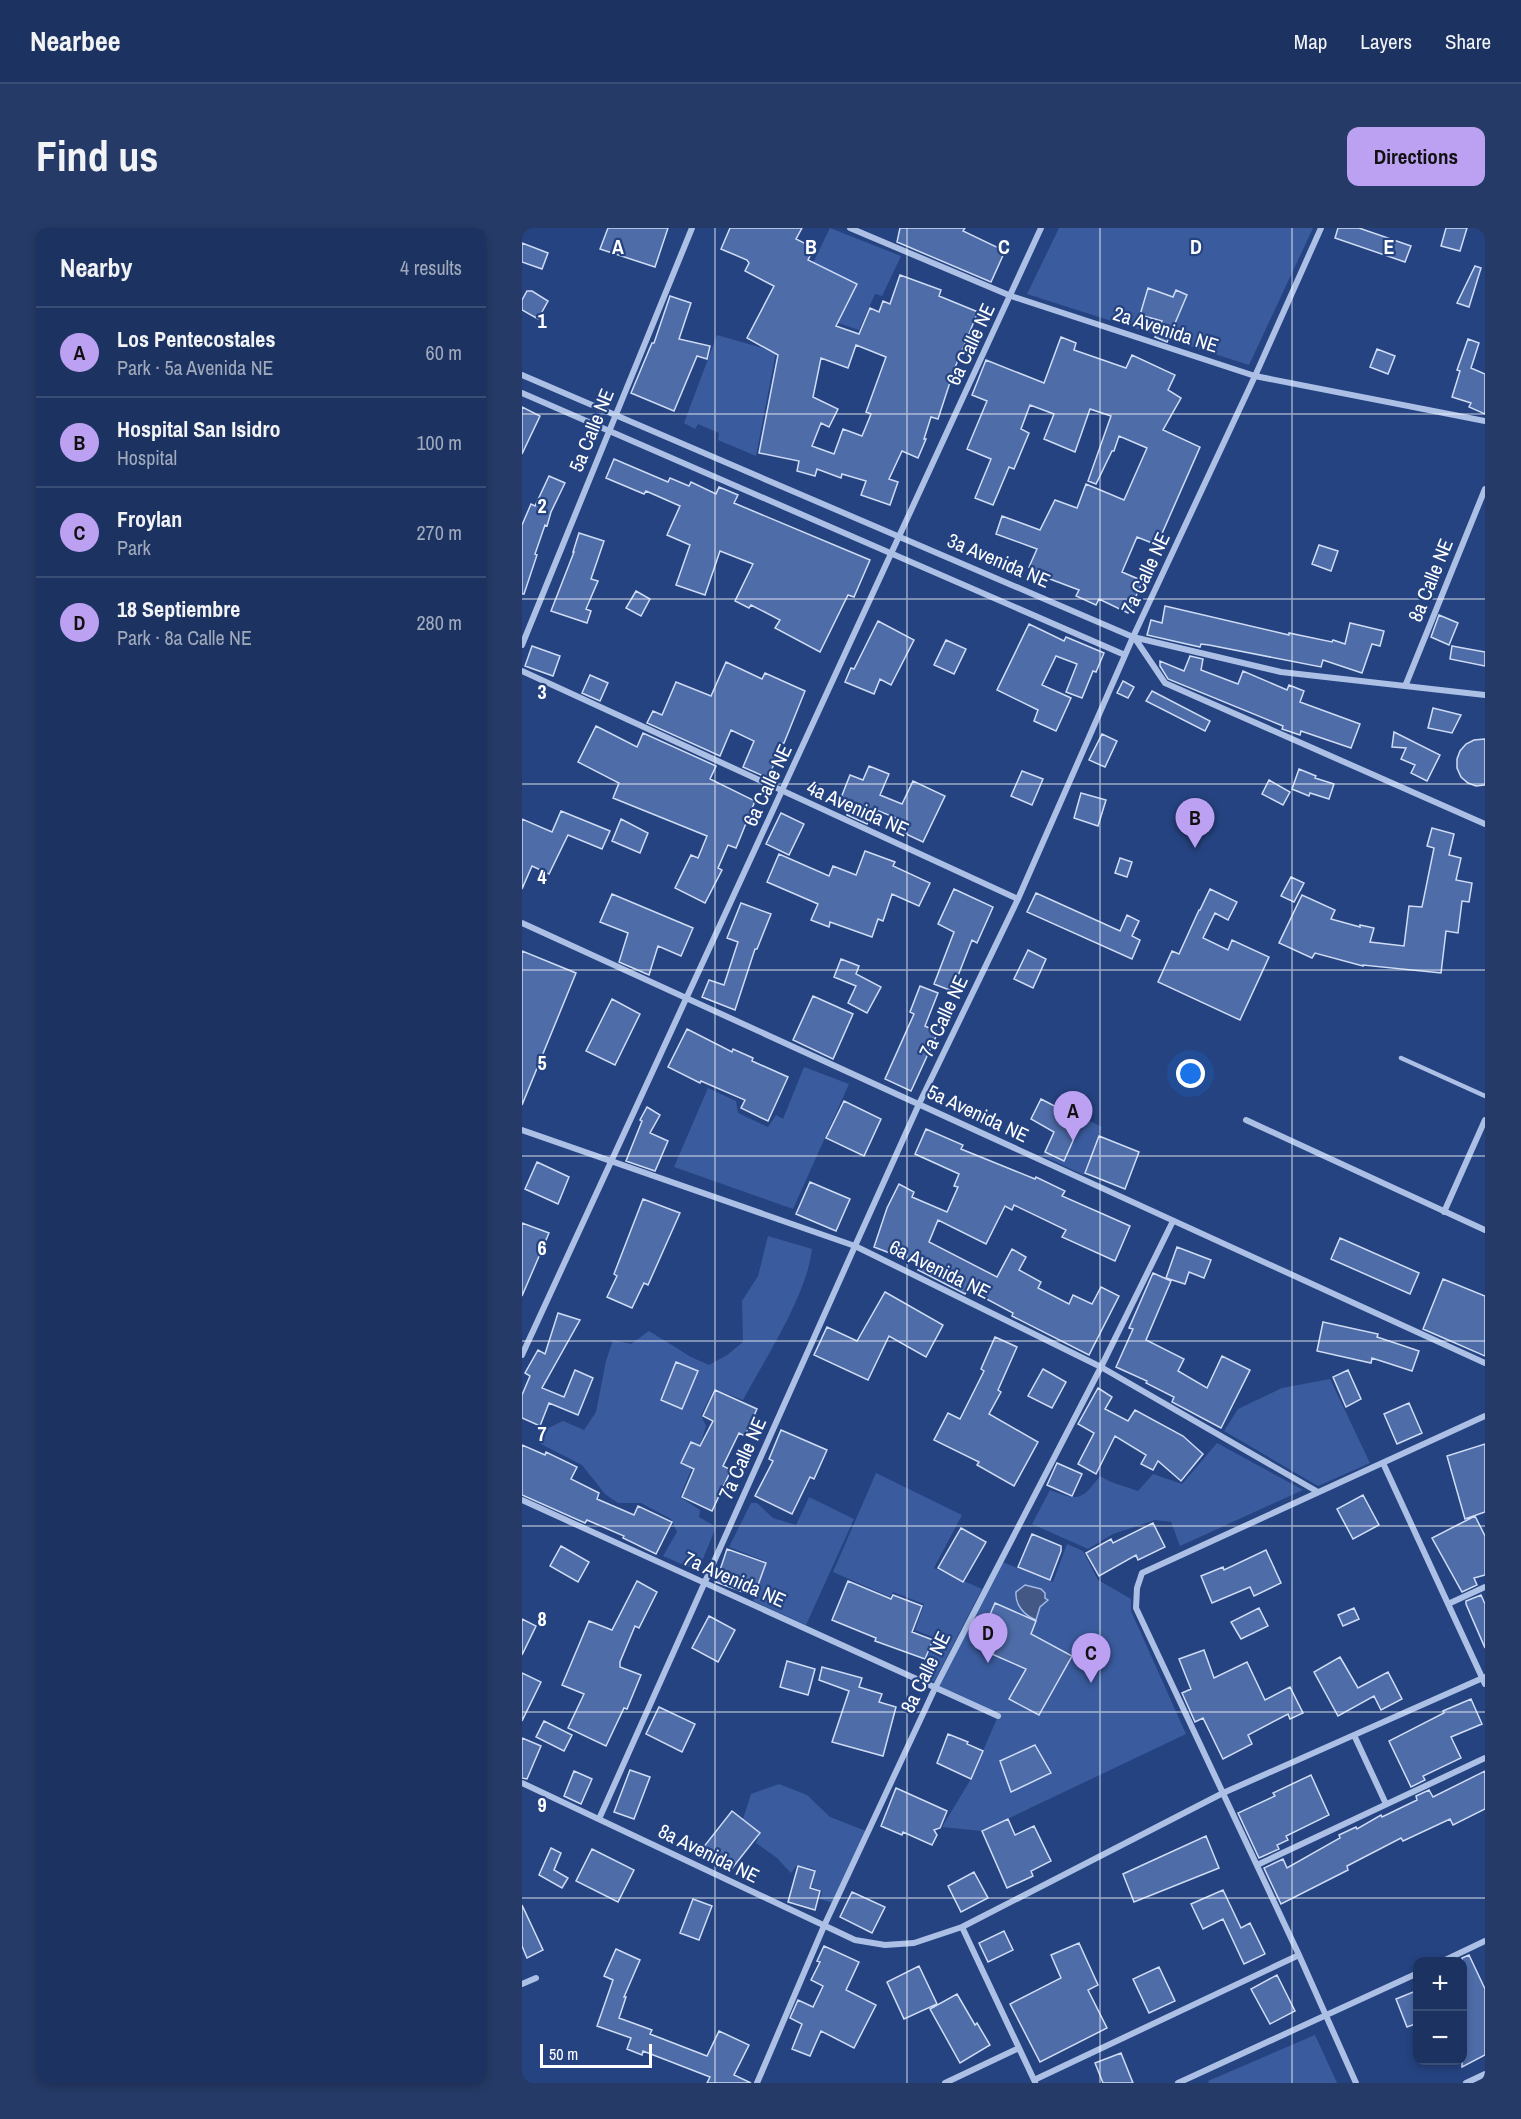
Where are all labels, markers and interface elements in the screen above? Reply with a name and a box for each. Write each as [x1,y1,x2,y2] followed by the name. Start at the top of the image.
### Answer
[30,22,121,60] text: Nearbee
[1294,27,1327,56] text: Map
[1360,27,1412,56] text: Layers
[1445,27,1491,56] text: Share
[1347,127,1485,186] button: Directions
[36,128,158,184] text: Find us
[612,233,624,260] text: A
[805,233,817,260] text: B
[998,233,1010,260] text: C
[1190,233,1202,260] text: D
[1384,233,1395,260] text: E
[60,250,132,285] text: Nearby
[400,254,462,281] text: 4 results
[939,299,1001,389] street label: 6a Calle NE
[1110,299,1222,359] street label: 2a Avenida NE
[537,307,547,334] text: 1
[117,324,275,354] text: Los Pentecostales
[74,339,85,366] text: A
[426,339,462,366] text: 60 m
[117,354,274,381] text: Park · 5a Avenida NE
[562,384,620,476] street label: 5a Calle NE
[117,414,280,444] text: Hospital San Isidro
[74,429,85,456] text: B
[416,429,462,456] text: 100 m
[117,444,177,471] text: Hospital
[537,492,547,519] text: 2
[117,504,182,534] text: Froylan
[74,519,85,546] text: C
[416,519,462,546] text: 270 m
[943,526,1055,594] street label: 3a Avenida NE
[1114,528,1176,618] street label: 7a Calle NE
[117,534,151,561] text: Park
[1401,534,1459,626] street label: 8a Calle NE
[117,594,240,624] text: 18 Septiembre
[74,609,85,636] text: D
[416,609,462,636] text: 280 m
[117,624,252,651] text: Park · 8a Calle NE
[537,678,547,705] text: 3
[736,740,798,830] street label: 6a Calle NE
[803,773,913,843] street label: 4a Avenida NE
[1176,798,1214,848] pin: B
[537,863,547,890] text: 4
[912,971,974,1061] street label: 7a Calle NE
[537,1049,547,1076] text: 5
[1176,1059,1205,1088] your location
[923,1078,1033,1148] street label: 5a Avenida NE
[1054,1092,1092,1141] pin: A
[885,1233,995,1305] street label: 6a Avenida NE
[537,1234,547,1261] text: 6
[712,1413,772,1503] street label: 7a Calle NE
[537,1420,547,1447] text: 7
[680,1544,790,1614] street label: 7a Avenida NE
[537,1605,547,1632] text: 8
[968,1614,1008,1663] pin: D
[894,1627,956,1717] street label: 8a Calle NE
[1072,1634,1110,1683] pin: C
[537,1791,547,1818] text: 9
[654,1817,764,1889] street label: 8a Avenida NE
[1413,1957,1467,2065] map controls
[1413,1957,1467,2011] button: +
[1413,2011,1467,2065] button: −
[540,2041,652,2068] scale bar
[549,2043,578,2065] text: 50 m

